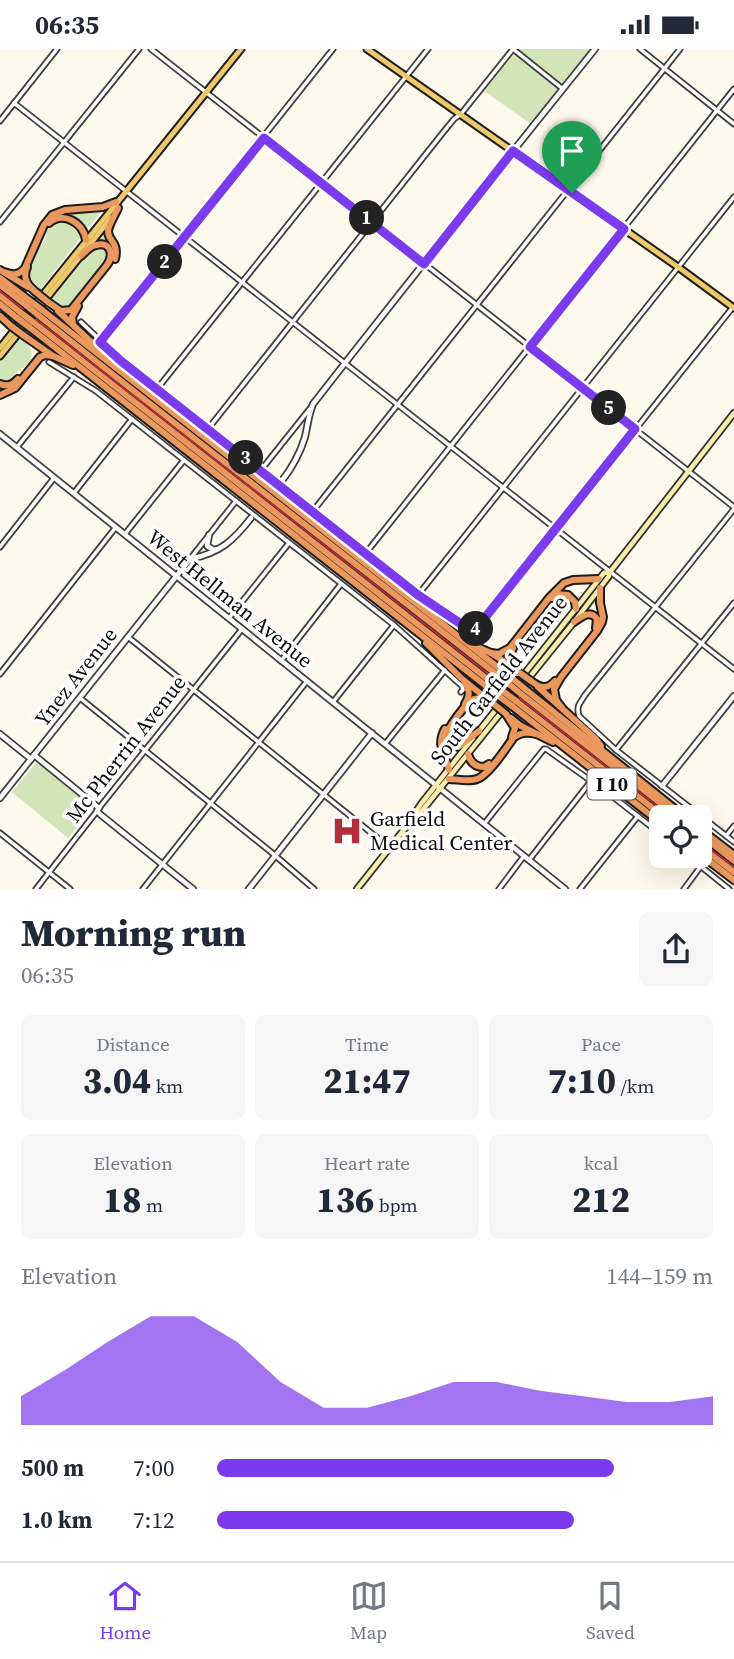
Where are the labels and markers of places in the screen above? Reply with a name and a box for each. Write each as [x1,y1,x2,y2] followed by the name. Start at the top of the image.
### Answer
[542,121,602,193] pin
[350,201,384,235] pin: 1
[148,245,182,279] pin: 2
[592,391,626,425] pin: 5
[229,441,264,475] pin: 3
[458,611,494,647] pin: 4
[370,804,513,857] place label: Garfield Medical Center
[330,814,364,848] hospital icon: Garfield Medical Center

